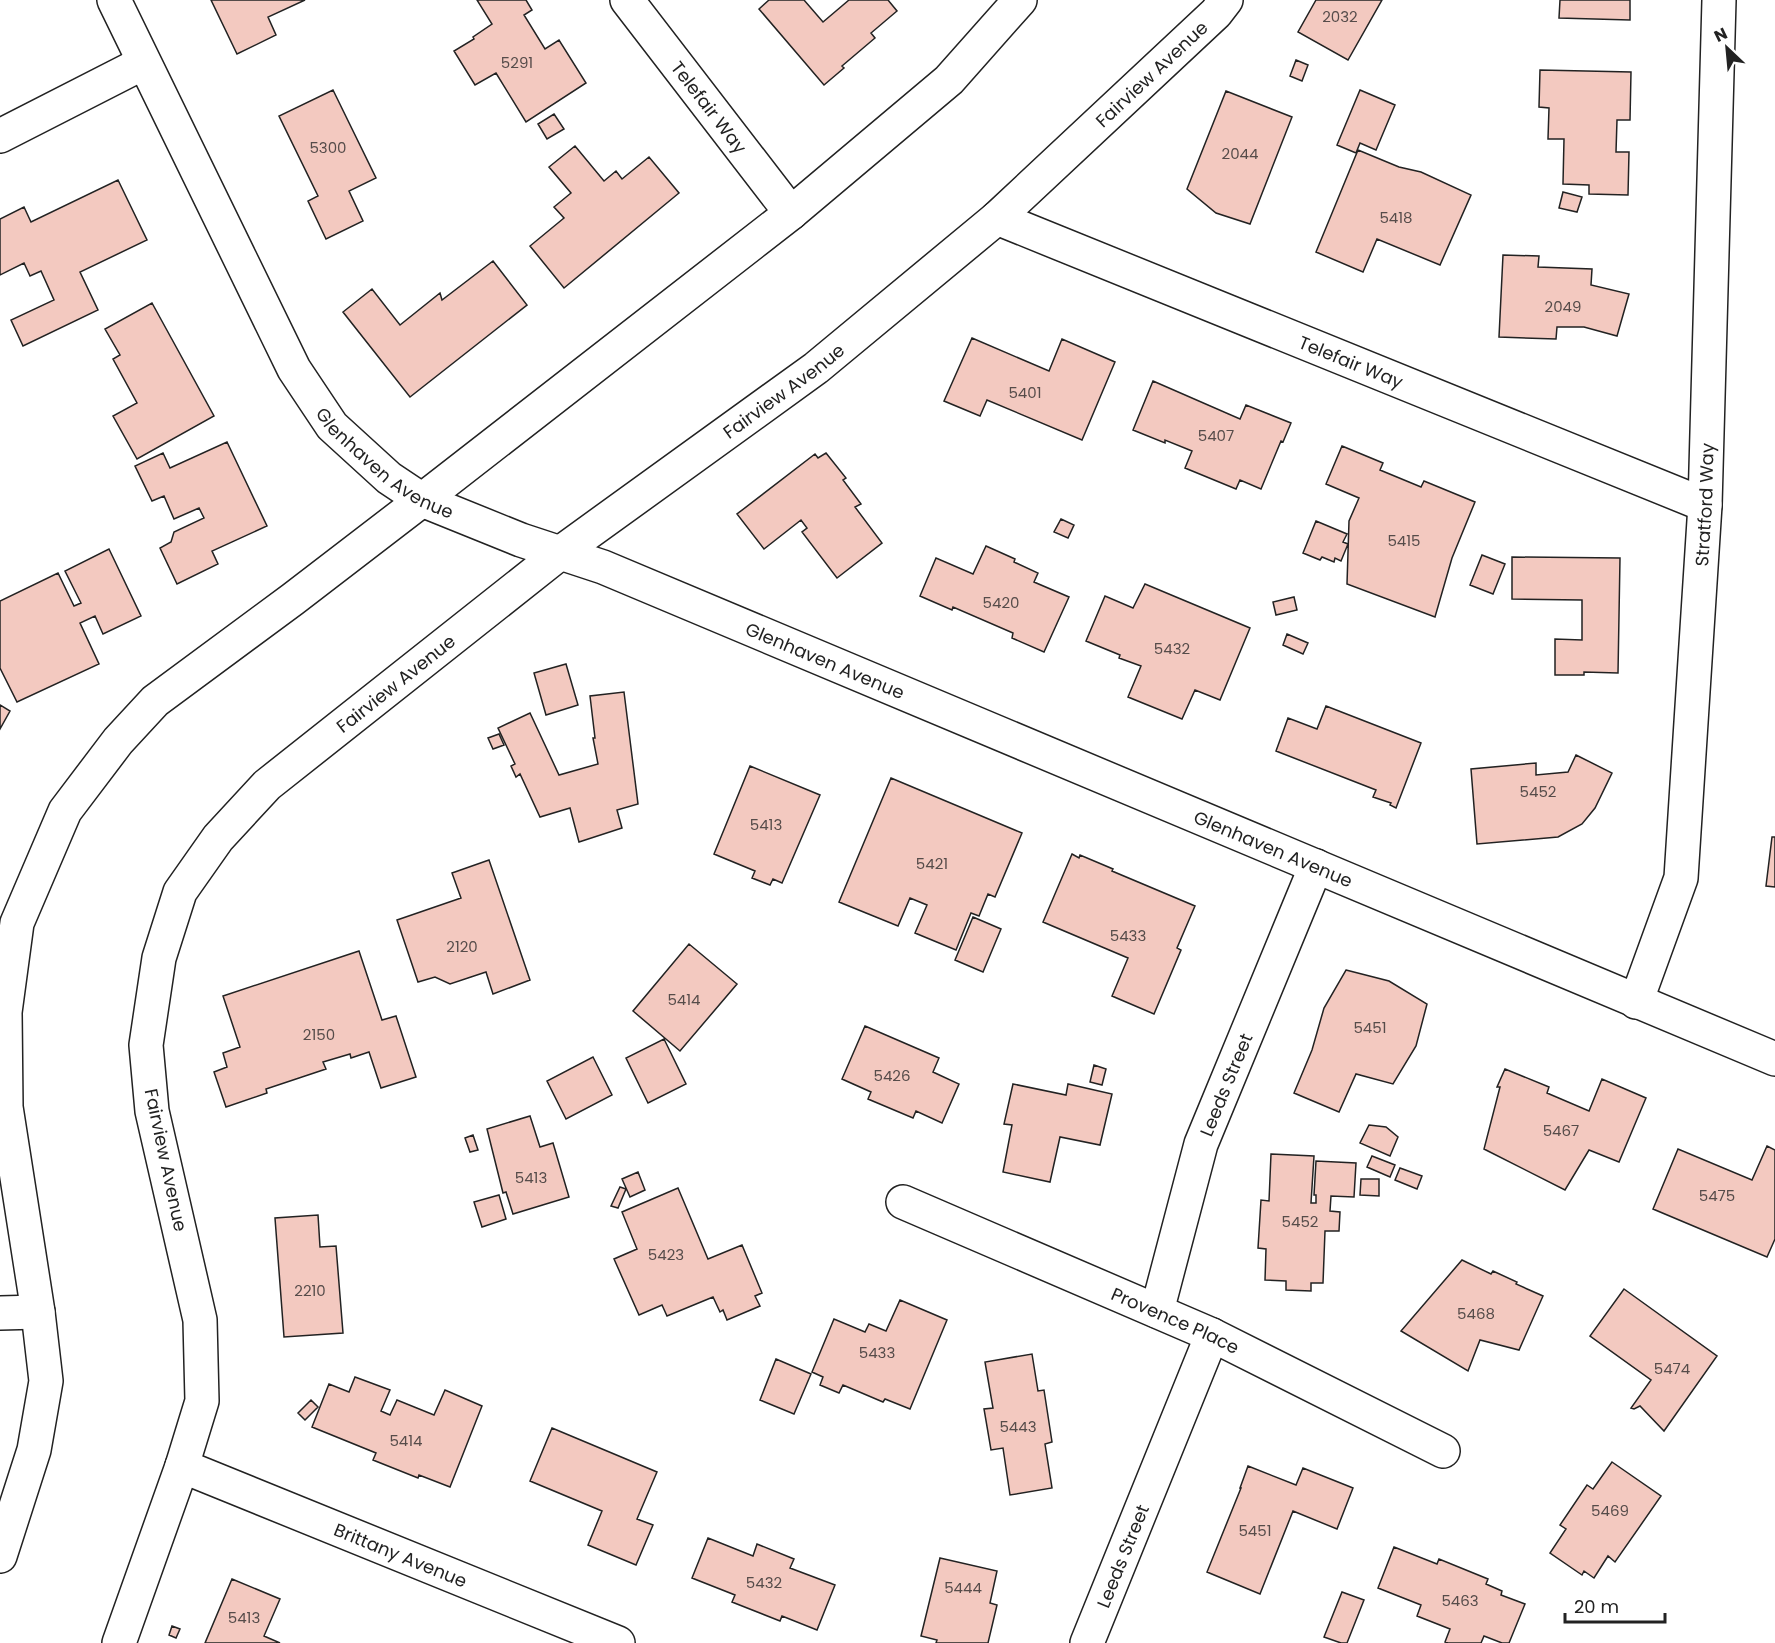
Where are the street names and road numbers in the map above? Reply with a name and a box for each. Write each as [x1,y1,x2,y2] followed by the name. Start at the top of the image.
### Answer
[1090,15,1213,132] street label: Fairview Avenue
[666,56,753,158] street label: Telefair Way
[1295,329,1407,394] street label: Telefair Way
[718,337,849,444] street label: Fairview Avenue
[310,402,457,524] street label: Glenhaven Avenue
[1689,443,1719,567] street label: Stratford Way
[742,616,909,705] street label: Glenhaven Avenue
[331,628,460,738] street label: Fairview Avenue
[1190,804,1357,893] street label: Glenhaven Avenue
[1193,1029,1258,1140] street label: Leeds Street
[139,1086,193,1234] street label: Fairview Avenue
[1108,1281,1244,1359] street label: Provence Place
[1090,1501,1154,1611] street label: Leeds Street
[330,1517,471,1593] street label: Brittany Avenue

